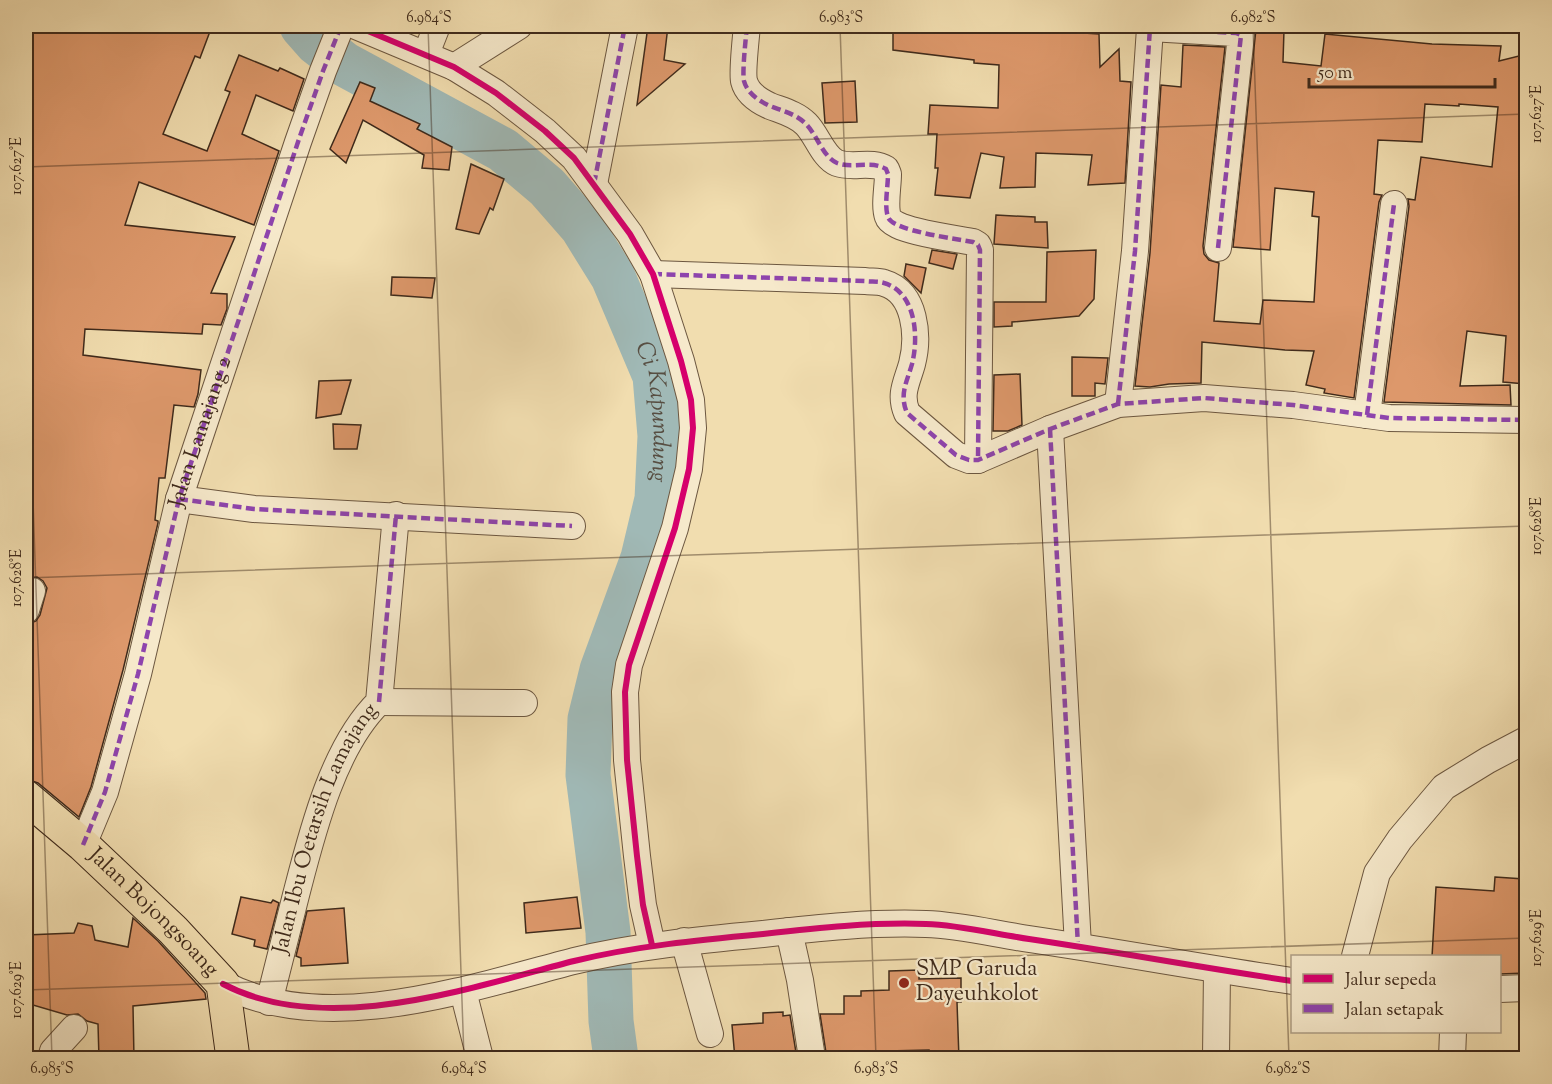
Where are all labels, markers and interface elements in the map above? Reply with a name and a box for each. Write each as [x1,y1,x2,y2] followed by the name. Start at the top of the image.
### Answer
[406,8,452,29] text: 6.984°S
[819,8,863,29] text: 6.983°S
[1231,8,1275,29] text: 6.982°S
[1309,51,1495,89] scale bar
[1317,61,1353,87] text: 50 m
[1527,85,1548,143] text: 107.627°E
[7,137,28,195] text: 107.627°E
[625,336,677,483] water label: Ci Kapundung
[161,353,241,512] street label: Jalan Lamajang 2
[1527,497,1548,555] text: 107.628°E
[7,549,28,607] text: 107.628°E
[265,696,386,958] street label: Jalan Ibu Oetarsih Lamajang
[79,840,226,985] street label: Jalan Bojongsoang
[1527,909,1548,967] text: 107.629°E
[916,954,1039,1011] place label: SMP Garuda Dayeuhkolot
[1291,955,1501,1033] legend
[7,961,28,1019] text: 107.629°E
[1344,968,1436,994] text: Jalur sepeda
[897,976,911,990] marker: SMP Garuda Dayeuhkolot
[1344,998,1444,1024] text: Jalan setapak
[30,1059,74,1080] text: 6.985°S
[441,1059,487,1080] text: 6.984°S
[854,1059,898,1080] text: 6.983°S
[1266,1059,1310,1080] text: 6.982°S

